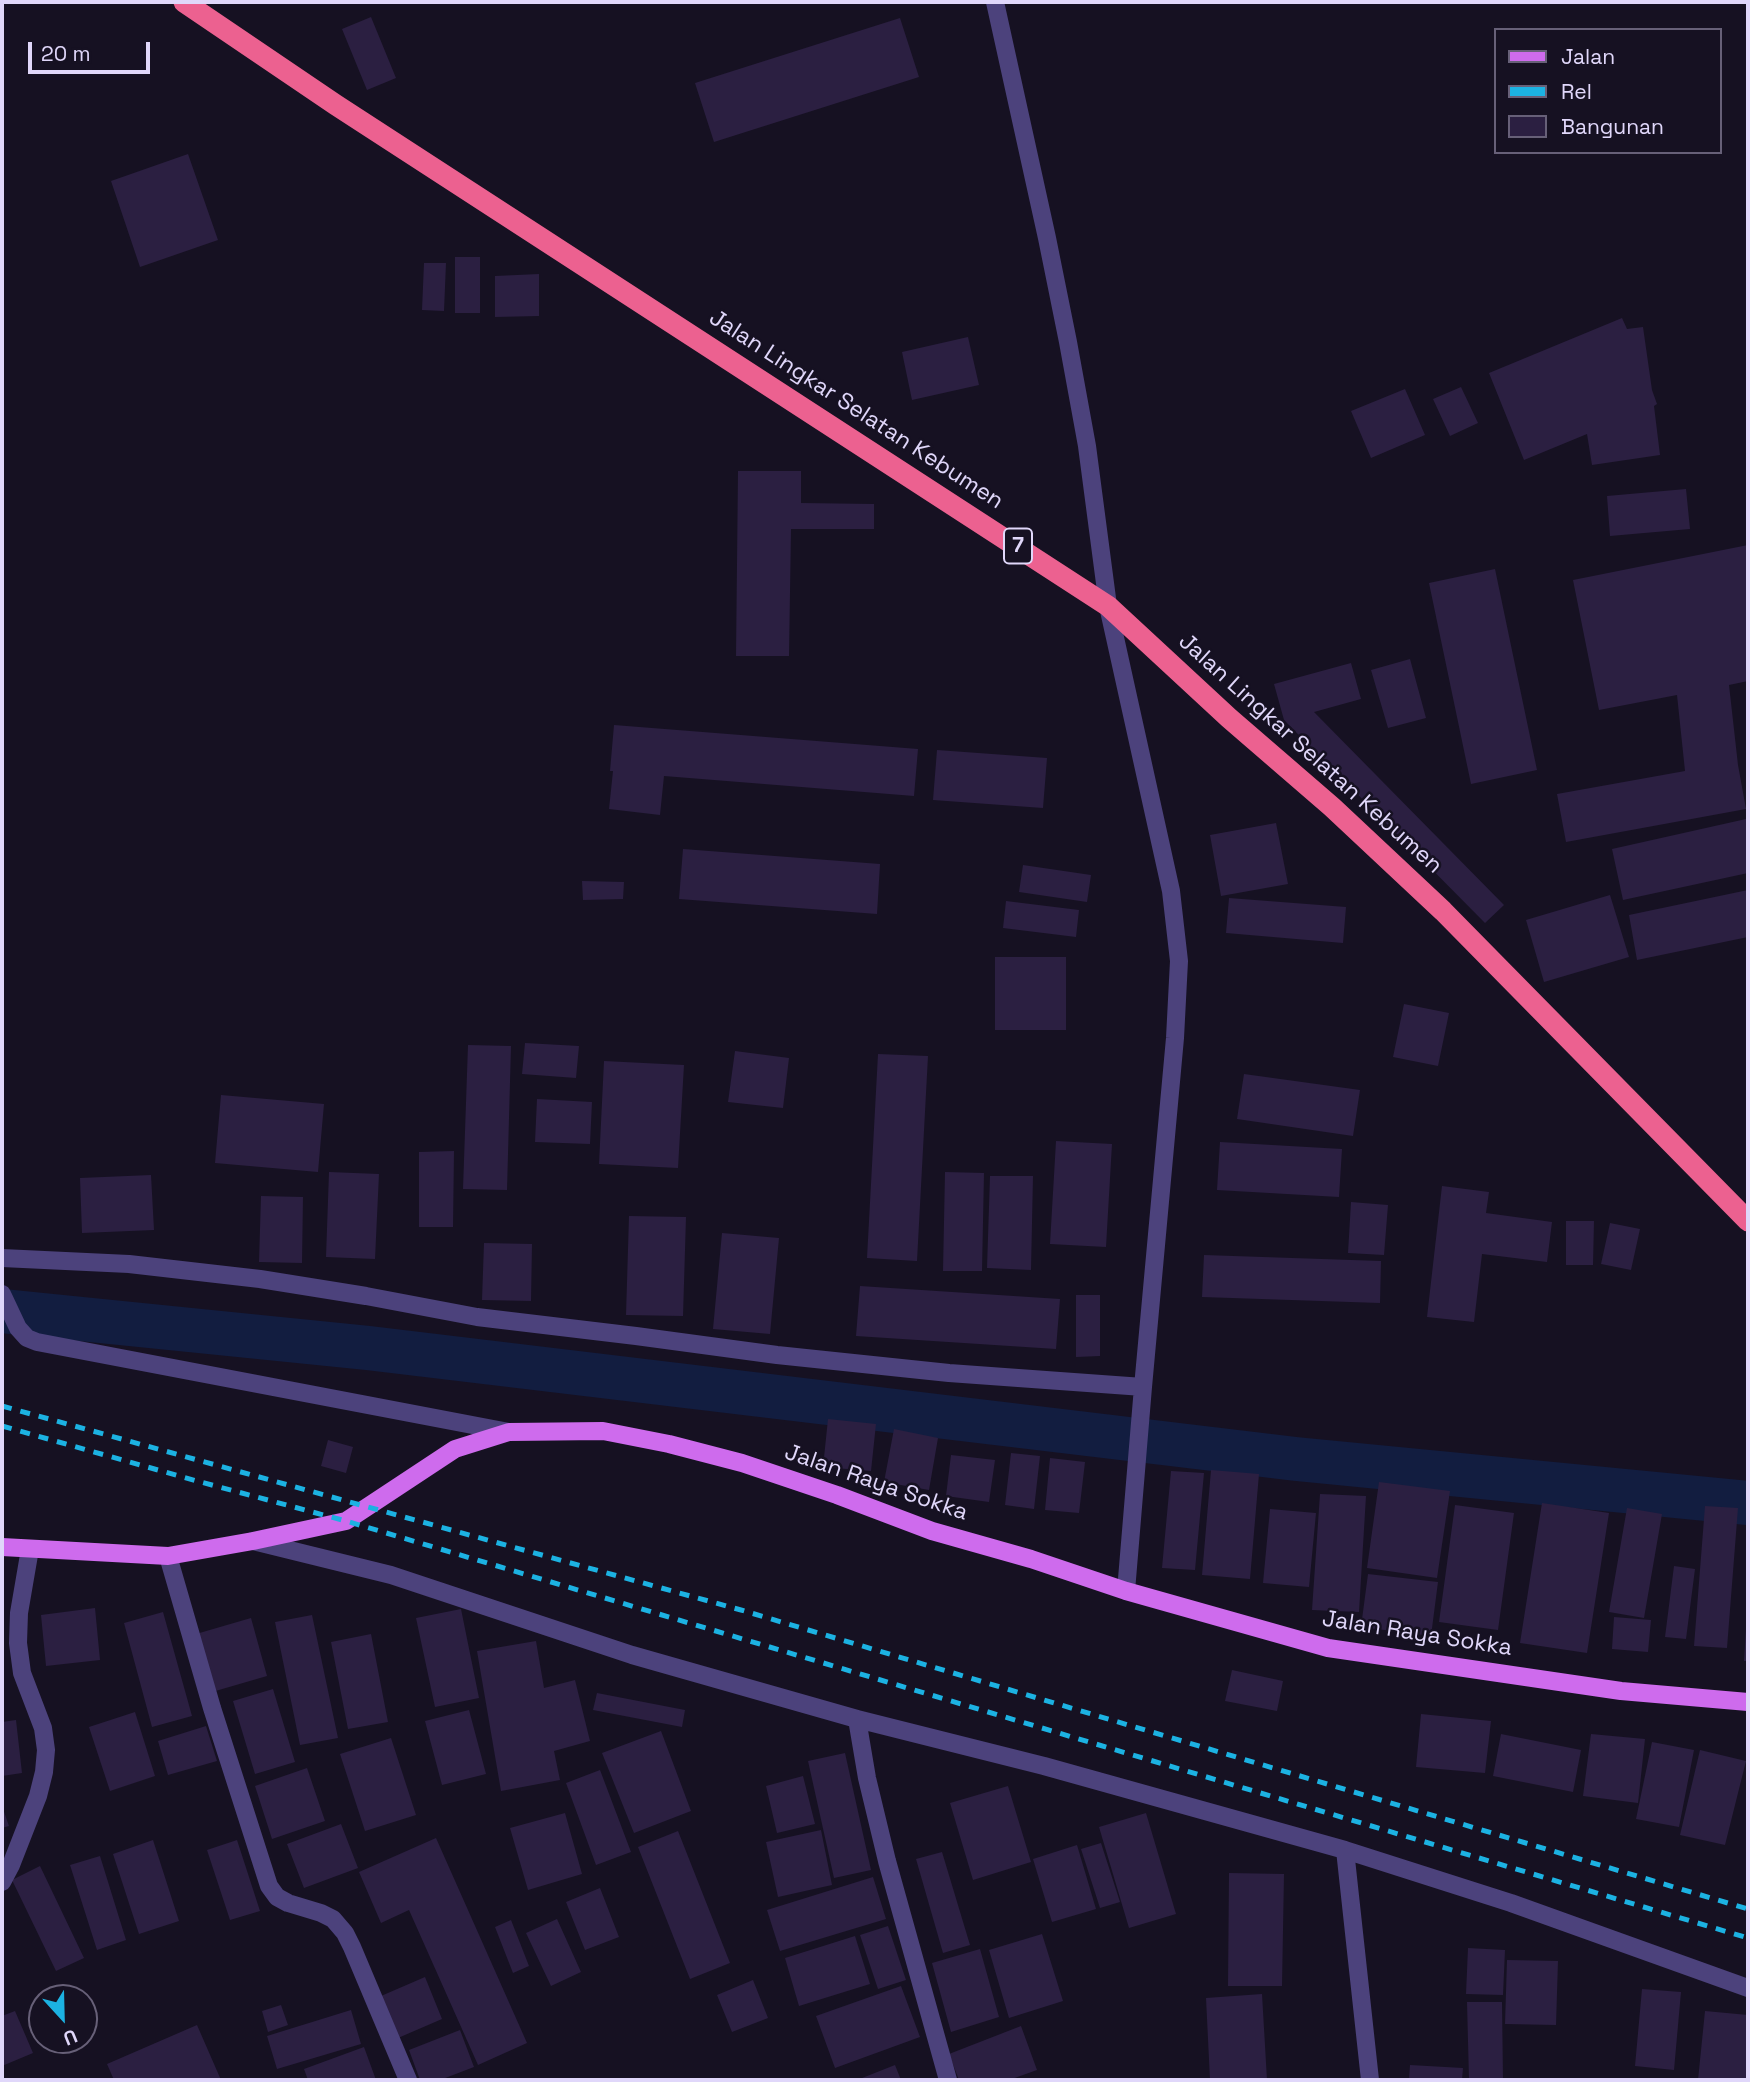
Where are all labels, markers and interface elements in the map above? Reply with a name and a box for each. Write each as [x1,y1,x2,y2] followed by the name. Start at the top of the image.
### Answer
[32,28,154,72] scale bar
[1494,28,1722,154] legend
[41,40,91,67] text: 20 m
[1561,43,1615,70] text: Jalan
[1561,78,1592,105] text: Rel
[1561,113,1664,140] text: Bangunan
[704,304,1008,516] street label: Jalan Lingkar Selatan Kebumen
[1004,528,1032,564] road number: 7
[1172,628,1448,880] street label: Jalan Lingkar Selatan Kebumen
[781,1439,971,1527] street label: Jalan Raya Sokka
[1320,1605,1514,1663] street label: Jalan Raya Sokka
[28,1984,98,2054] north arrow
[60,2023,81,2051] text: U

